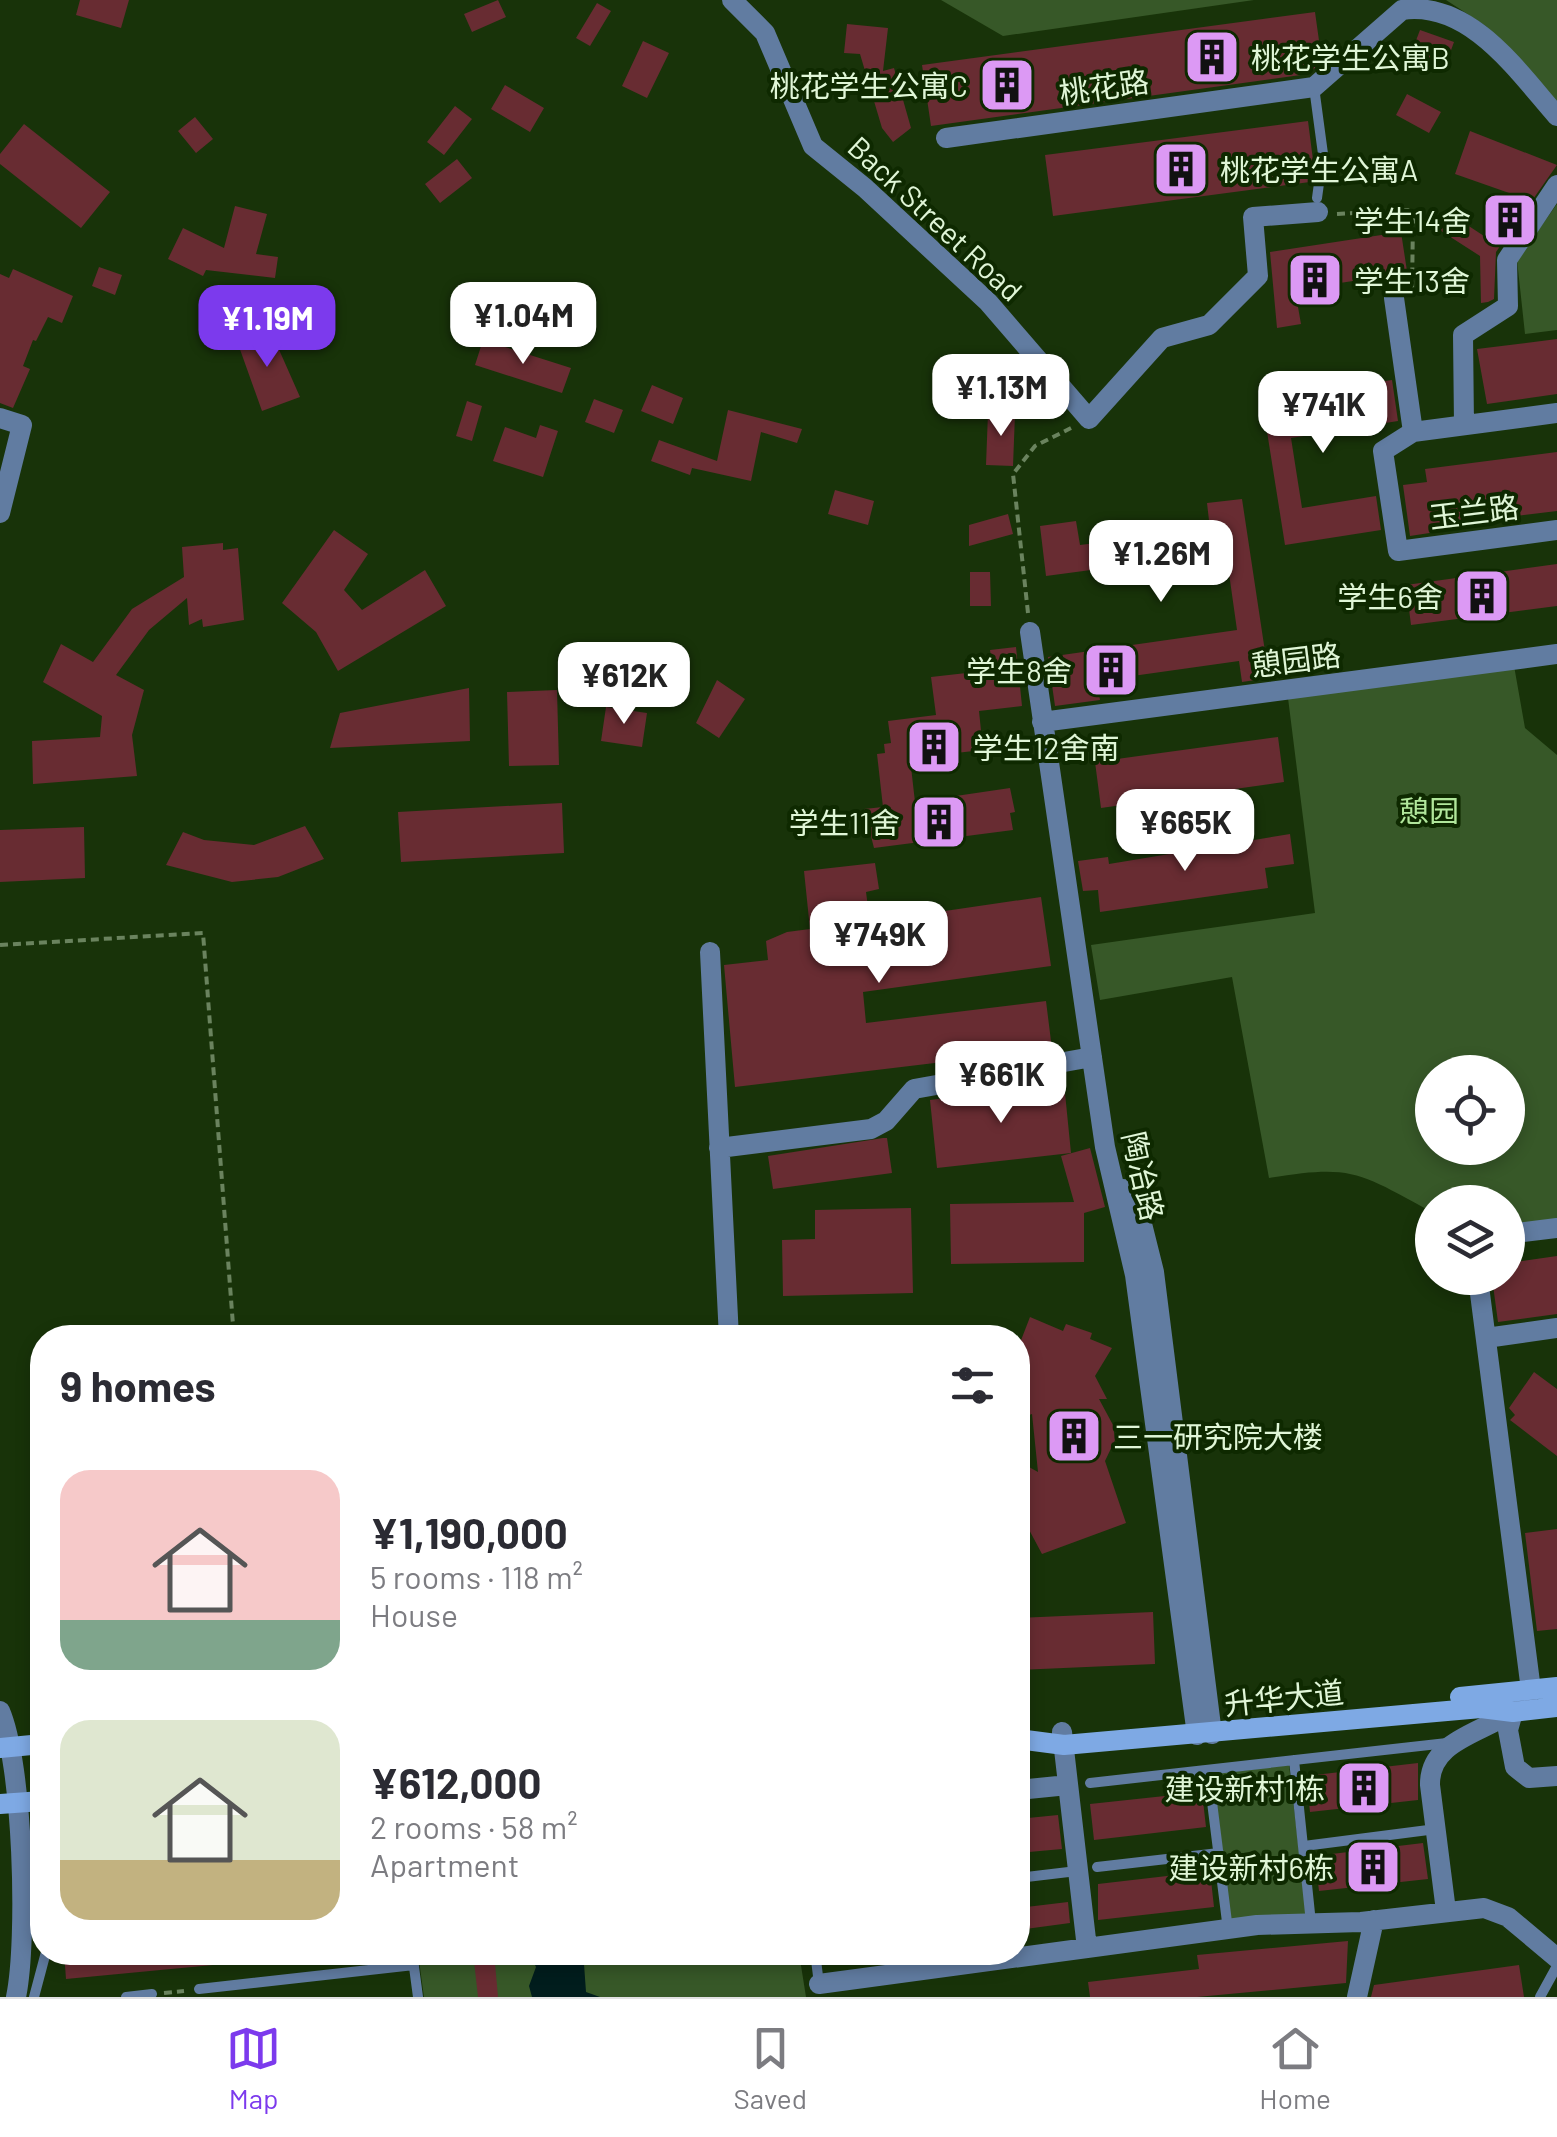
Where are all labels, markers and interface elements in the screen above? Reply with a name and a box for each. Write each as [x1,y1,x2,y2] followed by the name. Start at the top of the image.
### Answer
[1182,27,1242,87] building icon: 桃花学生公寓B
[1251,39,1450,75] place label: 桃花学生公寓B
[977,55,1037,115] building icon: 桃花学生公寓C
[1057,62,1151,110] street label: 桃花路
[770,67,968,103] place label: 桃花学生公寓C
[842,128,1030,308] street label: Back Street Road
[1151,139,1211,199] building icon: 桃花学生公寓A
[1220,151,1418,187] place label: 桃花学生公寓A
[1480,190,1540,250] building icon: 学生14舍
[1354,202,1471,238] place label: 学生14舍
[1285,250,1345,310] building icon: 学生13舍
[1354,262,1470,298] place label: 学生13舍
[442,282,604,367] pin: ¥1.04M
[186,285,348,370] pin: ¥1.19M
[472,295,574,333] text: ¥1.04M
[220,298,314,336] text: ¥1.19M
[920,354,1082,439] pin: ¥1.13M
[954,367,1048,405] text: ¥1.13M
[1253,371,1393,456] pin: ¥741K
[1280,384,1366,422] text: ¥741K
[1427,488,1521,534] street label: 玉兰路
[1080,520,1242,605] pin: ¥1.26M
[1111,533,1211,571] text: ¥1.26M
[1452,566,1512,626] building icon: 学生6舍
[1338,578,1443,614] place label: 学生6舍
[1249,636,1343,682] street label: 憩园路
[1081,640,1141,700] building icon: 学生8舍
[554,642,694,727] pin: ¥612K
[966,652,1072,688] place label: 学生8舍
[580,655,668,693] text: ¥612K
[904,717,964,777] building icon: 学生12舍南
[973,729,1120,765] place label: 学生12舍南
[1115,789,1255,874] pin: ¥665K
[909,792,969,852] building icon: 学生11舍
[1399,792,1459,828] park label: 憩园
[1138,802,1232,840] text: ¥665K
[789,804,900,840] place label: 学生11舍
[809,901,949,986] pin: ¥749K
[832,914,926,952] text: ¥749K
[931,1041,1071,1126] pin: ¥661K
[957,1054,1045,1092] text: ¥661K
[1415,1055,1525,1295] map controls
[1415,1055,1525,1165] button: locate
[1116,1128,1172,1224] street label: 陶冶路
[1415,1185,1525,1295] button: layers
[945,1358,1000,1413] icon: filters
[60,1360,216,1410] text: 9 homes
[1044,1406,1104,1466] building icon: 三一研究院大楼
[1113,1418,1323,1454] place label: 三一研究院大楼
[370,1507,568,1557] text: ¥1,190,000
[140,1510,260,1630] icon: home
[370,1557,583,1595] text: 5 rooms · 118 m²
[370,1595,458,1633] text: House
[1222,1673,1346,1721] street label: 升华大道
[370,1757,541,1807] text: ¥612,000
[1334,1758,1394,1818] building icon: 建设新村1栋
[140,1760,260,1880] icon: home
[1165,1770,1325,1806] place label: 建设新村1栋
[370,1807,578,1845] text: 2 rooms · 58 m²
[1343,1837,1403,1897] building icon: 建设新村6栋
[370,1845,519,1883] text: Apartment
[1169,1849,1334,1885] place label: 建设新村6栋
[226,2021,281,2115] tab: Map
[734,2021,807,2115] tab: Saved
[1259,2021,1331,2115] tab: Home

